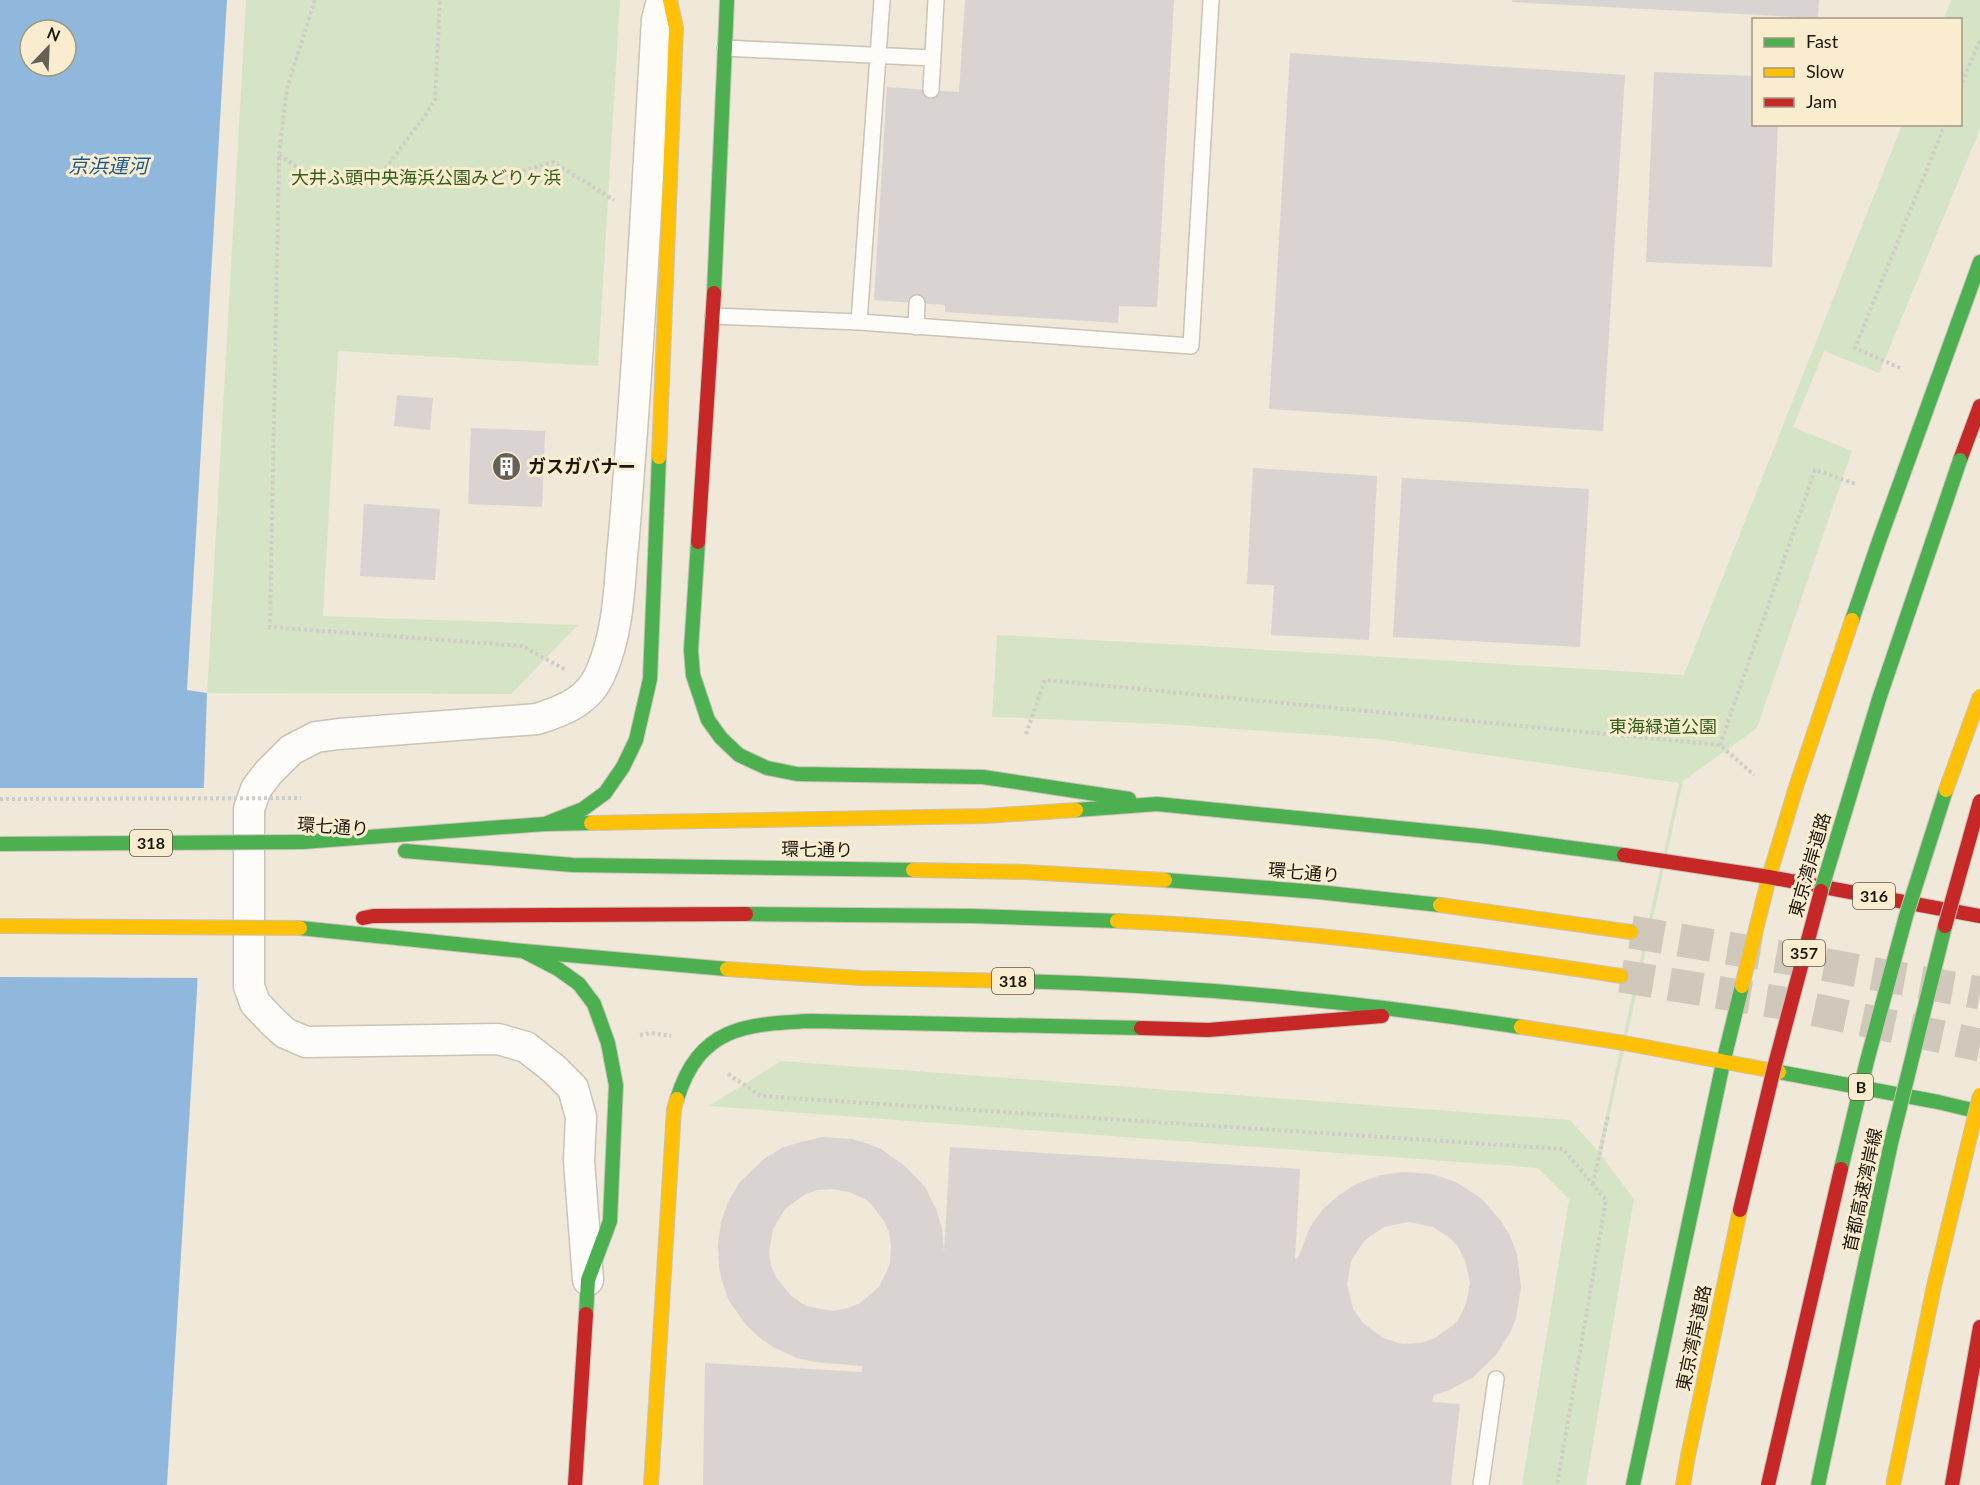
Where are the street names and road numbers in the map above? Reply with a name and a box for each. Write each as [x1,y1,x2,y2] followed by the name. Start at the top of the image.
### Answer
[1784,810,1834,920] street label: 東京湾岸道路
[296,813,370,839] street label: 環七通り
[130,830,172,856] road number: 318
[781,837,853,861] street label: 環七通り
[1267,858,1341,886] street label: 環七通り
[1853,883,1895,909] road number: 316
[1783,940,1825,966] road number: 357
[992,968,1034,994] road number: 318
[1849,1074,1873,1100] road number: B
[1838,1126,1886,1254] street label: 首都高速湾岸線
[1671,1283,1715,1393] street label: 東京湾岸道路

